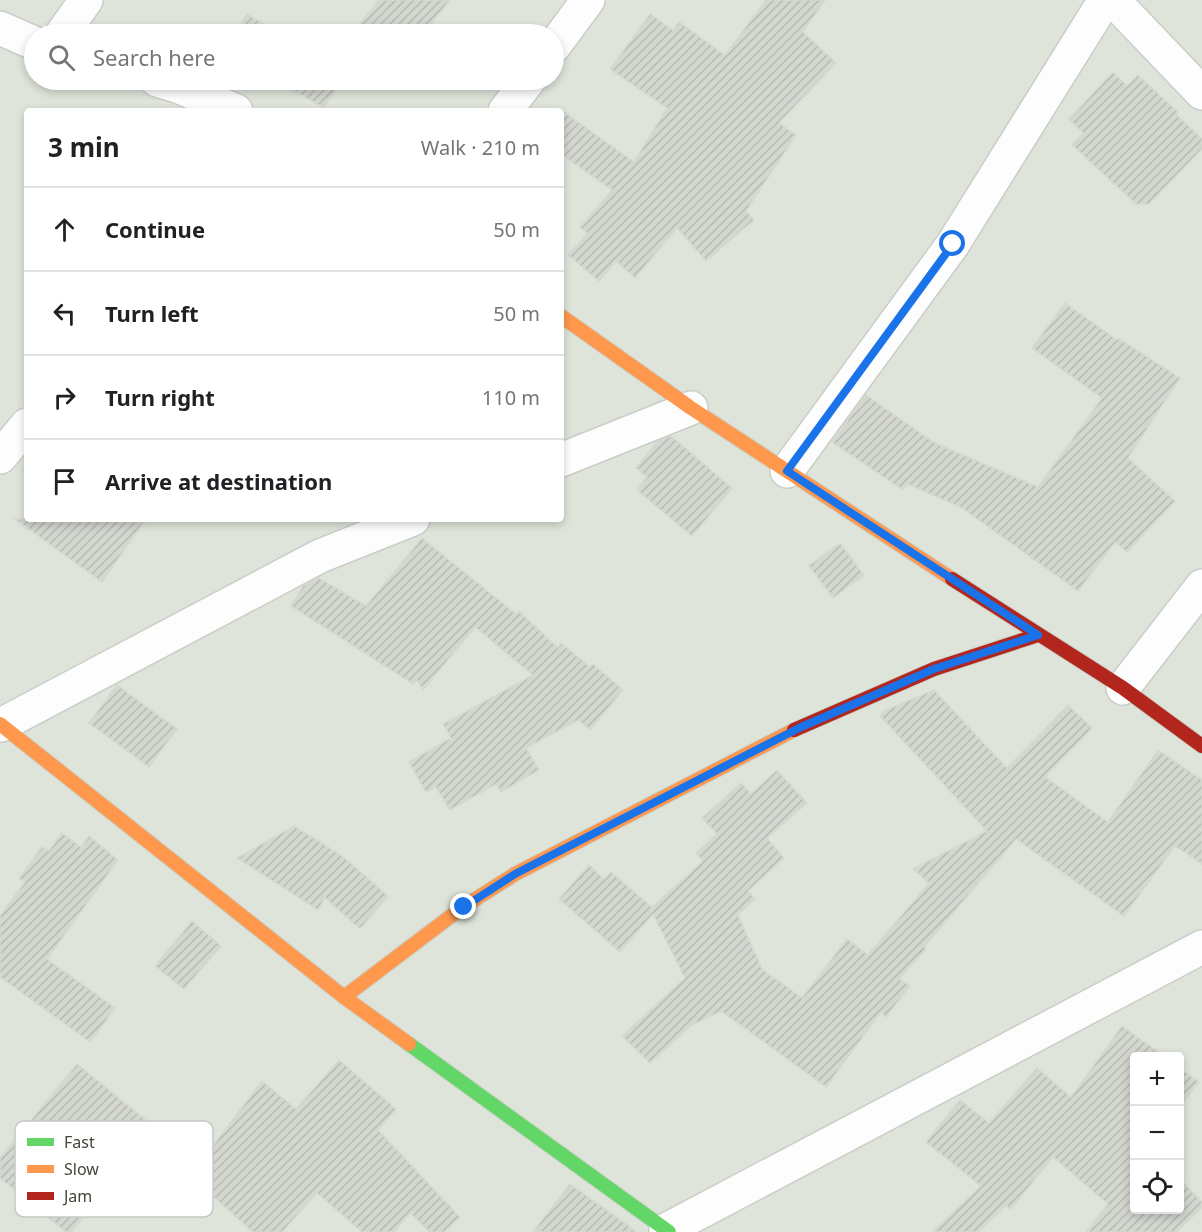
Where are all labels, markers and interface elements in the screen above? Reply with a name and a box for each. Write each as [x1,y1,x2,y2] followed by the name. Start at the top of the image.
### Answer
[24,24,564,90] search box
[45,41,78,74] icon: search
[93,42,215,72] text: Search here
[48,129,120,165] text: 3 min
[421,134,540,161] text: Walk · 210 m
[48,213,81,246] icon: ahead
[105,214,205,244] text: Continue
[493,216,540,243] text: 50 m
[939,230,965,256] route start
[48,297,81,330] icon: left
[105,298,199,328] text: Turn left
[493,300,540,327] text: 50 m
[48,381,81,414] icon: right
[105,382,215,412] text: Turn right
[482,384,540,411] text: 110 m
[48,465,81,498] icon: arrive
[105,466,332,496] text: Arrive at destination
[450,893,476,919] route end
[1130,1052,1184,1214] map controls
[1130,1052,1184,1106] button: +
[1130,1106,1184,1160] button: −
[15,1121,213,1217] legend
[64,1131,95,1153] text: Fast
[64,1158,99,1180] text: Slow
[1130,1160,1184,1214] button: locate
[62,1185,92,1207] text: Jam

